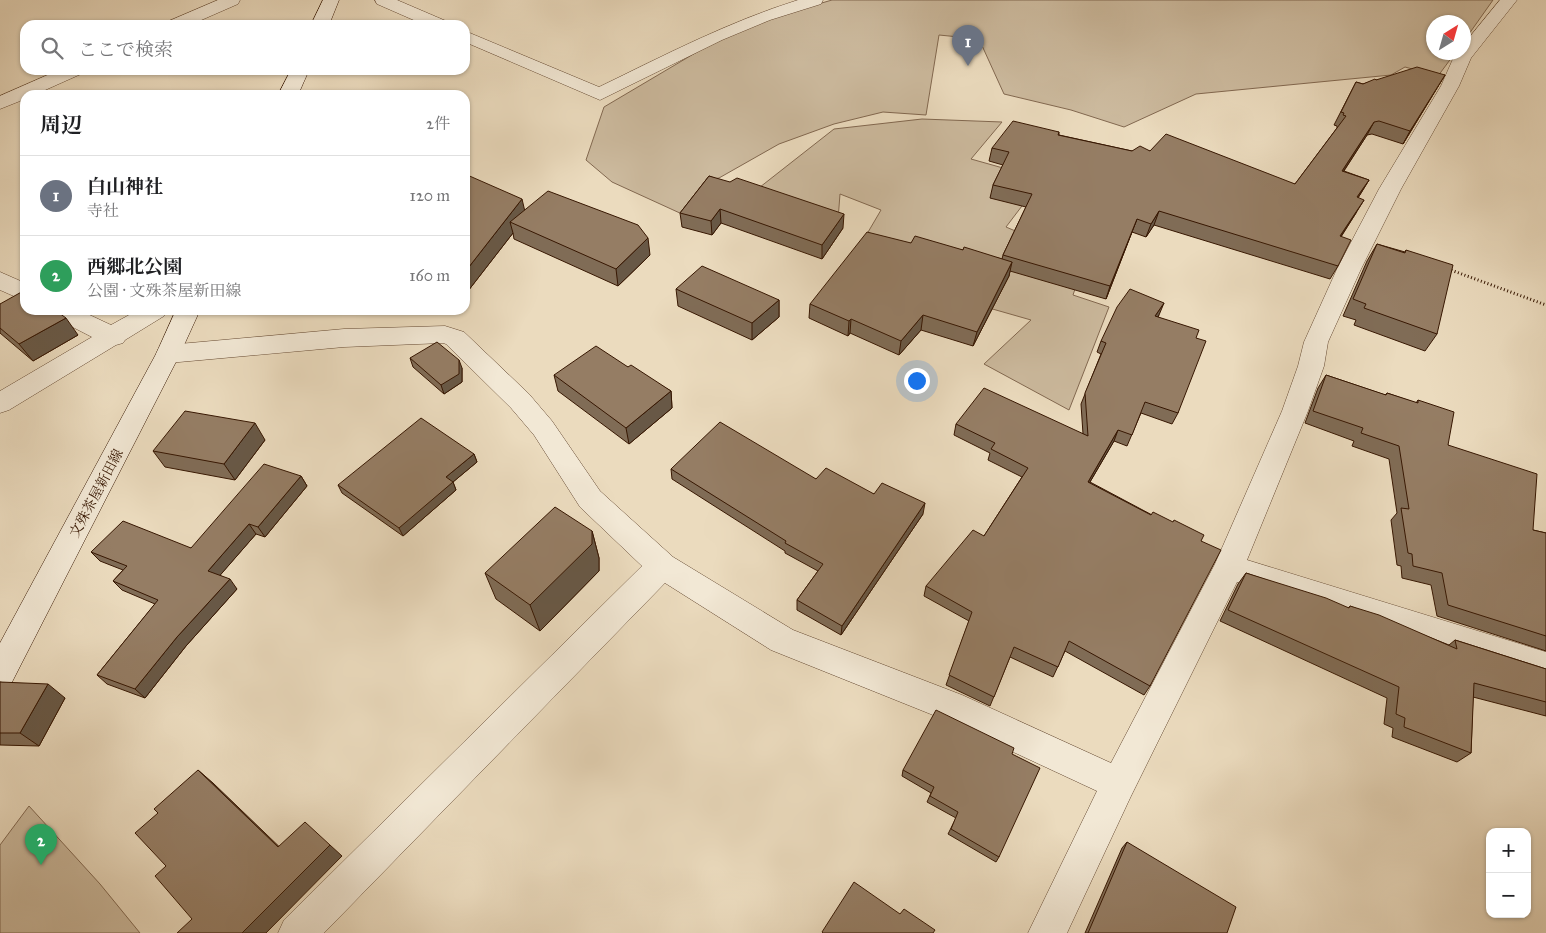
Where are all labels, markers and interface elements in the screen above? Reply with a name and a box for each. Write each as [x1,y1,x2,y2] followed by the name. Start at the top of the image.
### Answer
[1426,15,1471,60] north arrow
[20,20,470,75] search box
[952,25,984,66] pin: 1
[38,34,66,62] icon: search
[78,38,173,61] text: ここで検索
[40,112,82,138] text: 周辺
[426,114,450,133] text: 2件
[87,175,163,198] text: 白山神社
[53,186,59,205] text: 1
[410,186,450,205] text: 120 m
[87,201,119,220] text: 寺社
[87,255,182,278] text: 西郷北公園
[52,266,60,285] text: 2
[409,266,450,285] text: 160 m
[87,281,241,300] text: 公園 · 文殊茶屋新田線
[904,368,930,394] your location
[66,446,127,540] street label: 文殊茶屋新田線
[25,824,57,865] pin: 2
[1486,828,1531,918] map controls
[1486,828,1531,873] button: +
[1486,873,1531,918] button: −

